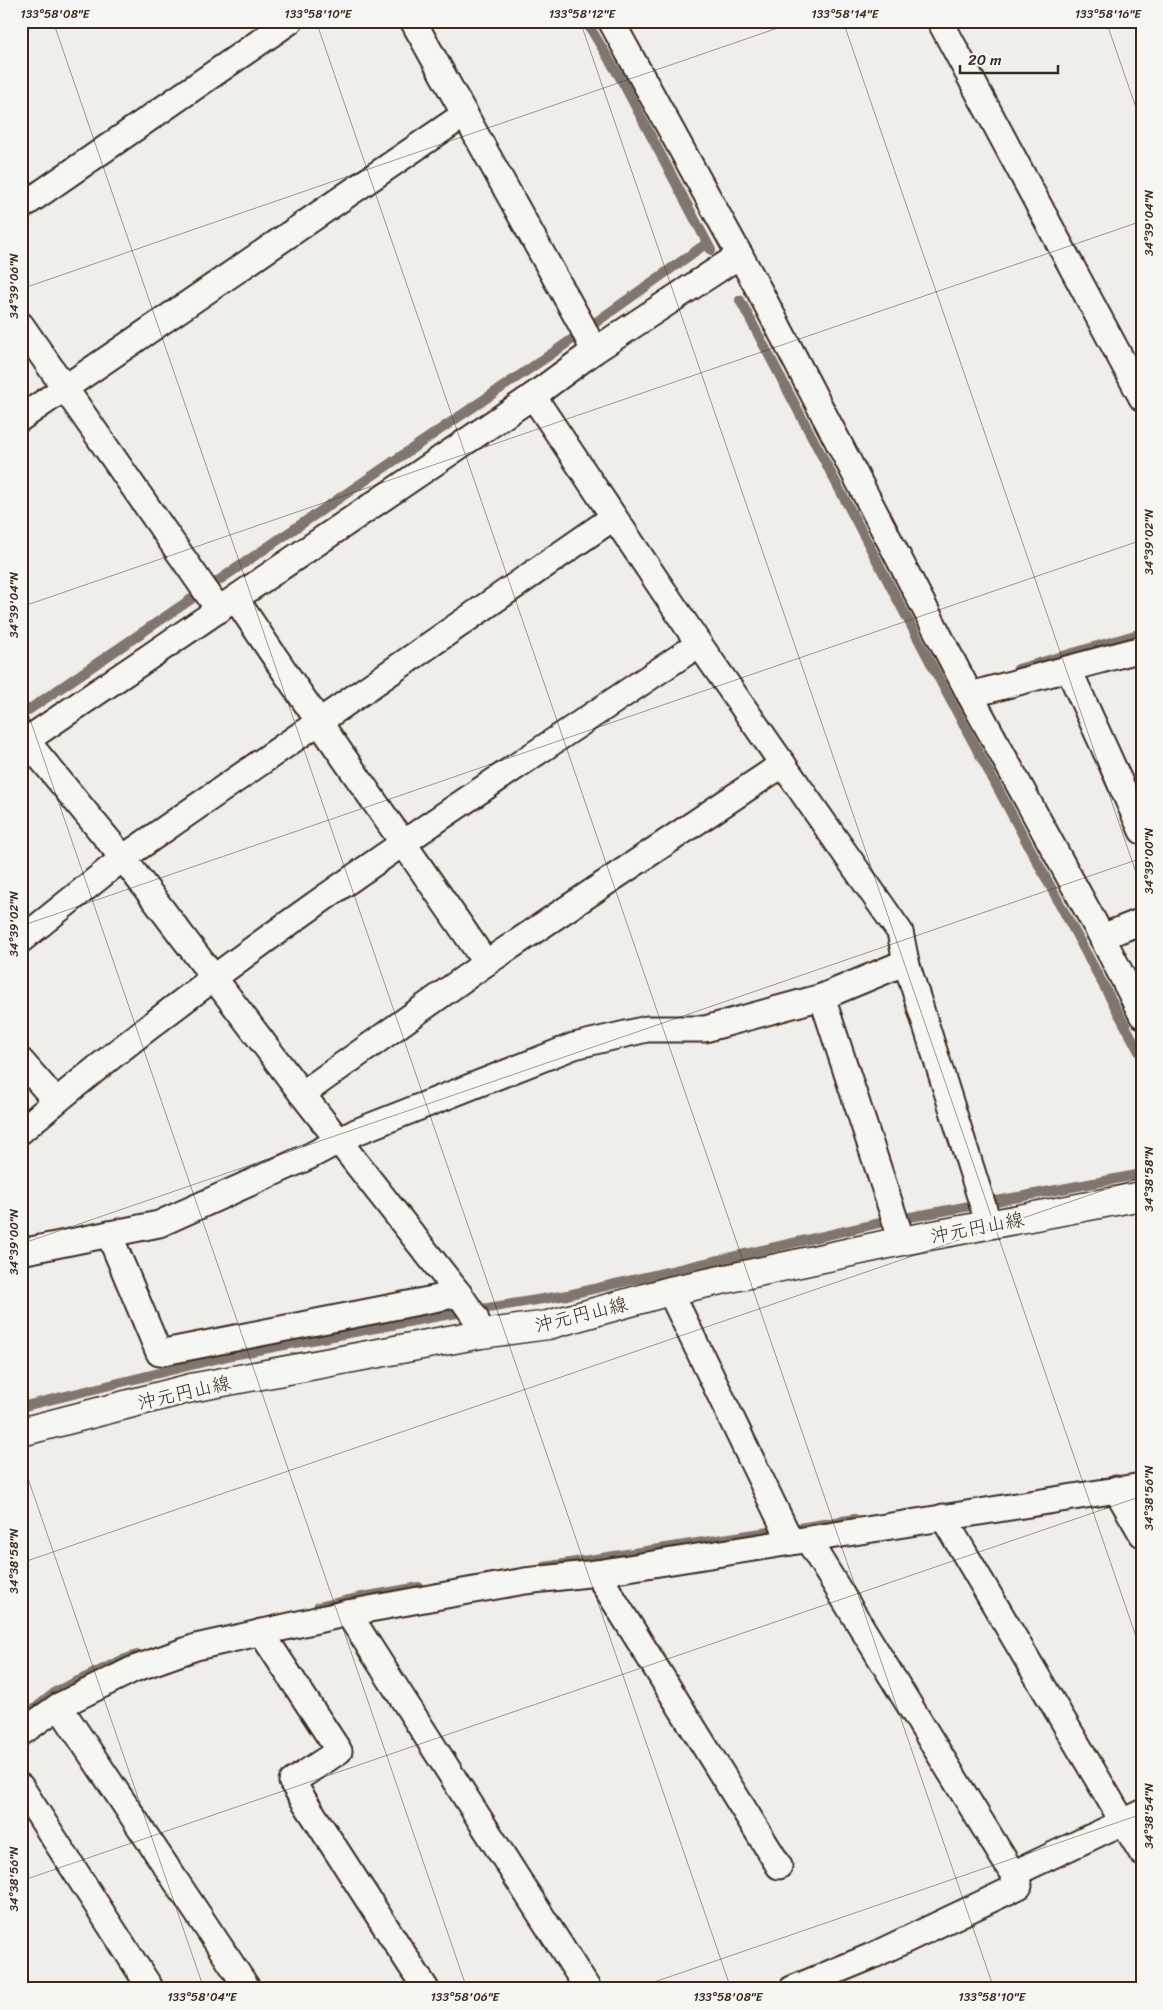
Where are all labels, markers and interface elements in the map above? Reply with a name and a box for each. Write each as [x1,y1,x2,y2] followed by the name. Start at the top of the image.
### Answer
[21,3,91,25] text: 133°58'08"E
[285,3,353,25] text: 133°58'10"E
[549,3,616,25] text: 133°58'12"E
[812,3,880,25] text: 133°58'14"E
[1075,3,1142,25] text: 133°58'16"E
[960,42,1058,74] scale bar
[968,47,1002,73] text: 20 m
[1138,189,1160,256] text: 34°39'04"N
[3,253,25,319] text: 34°39'06"N
[1138,509,1160,575] text: 34°39'02"N
[3,571,25,638] text: 34°39'04"N
[1138,827,1160,894] text: 34°39'00"N
[3,891,25,957] text: 34°39'02"N
[1138,1146,1160,1212] text: 34°38'58"N
[927,1202,1027,1253] street label: 沖元円山線
[3,1208,25,1275] text: 34°39'00"N
[531,1287,631,1342] street label: 沖元円山線
[134,1366,234,1419] street label: 沖元円山線
[1138,1465,1160,1530] text: 34°38'56"N
[3,1528,25,1594] text: 34°38'58"N
[1138,1782,1160,1849] text: 34°38'54"N
[3,1846,25,1911] text: 34°38'56"N
[167,1986,238,2008] text: 133°58'04"E
[431,1986,501,2008] text: 133°58'06"E
[694,1986,764,2008] text: 133°58'08"E
[959,1986,1027,2008] text: 133°58'10"E

